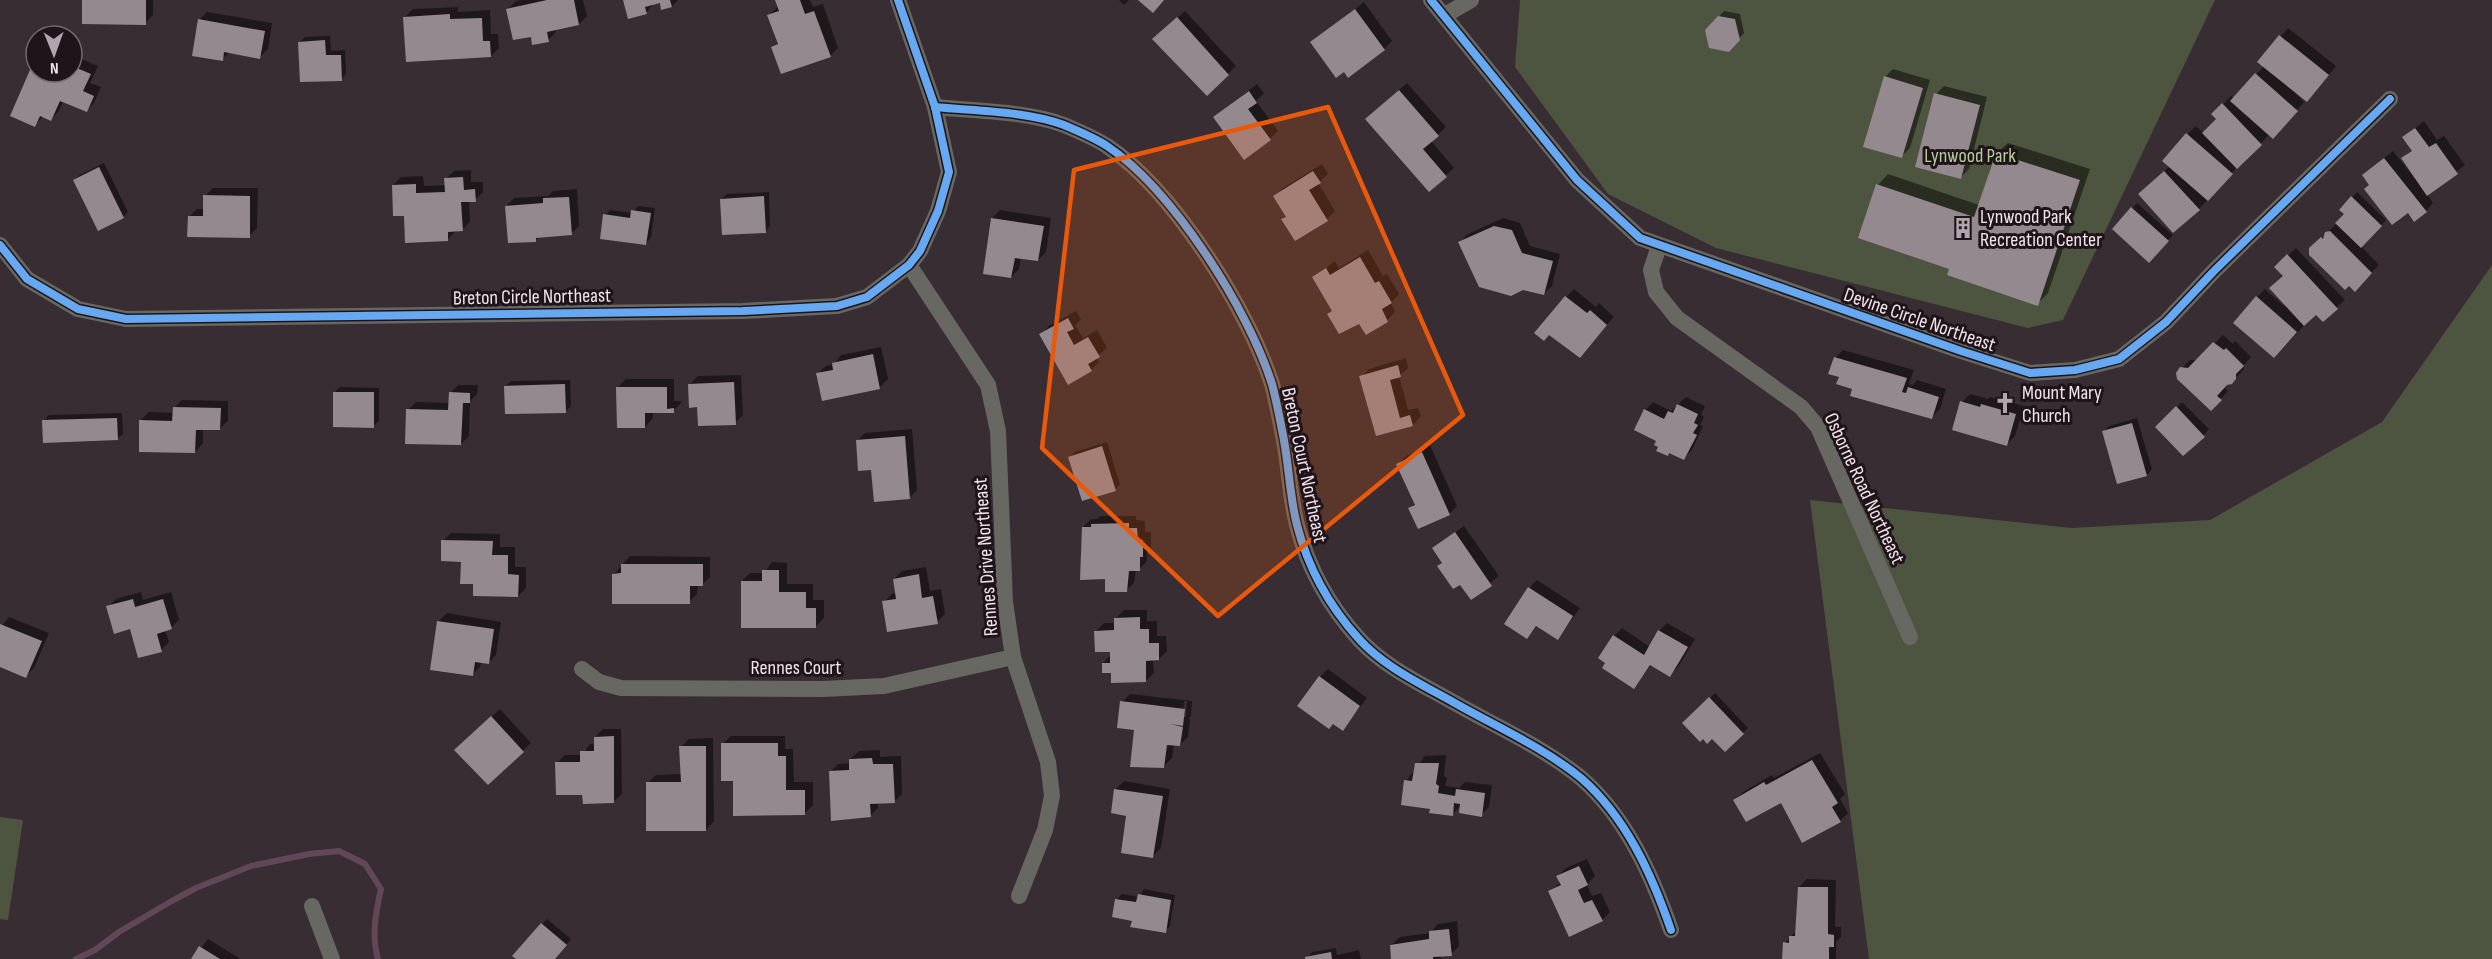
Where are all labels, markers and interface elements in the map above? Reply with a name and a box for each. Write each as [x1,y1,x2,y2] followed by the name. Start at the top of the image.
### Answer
[24,24,84,84] north arrow
[50,58,59,77] text: N
[1924,144,2016,168] park label: Lynwood Park
[1980,205,2102,252] place label: Lynwood Park Recreation Center
[1951,216,1975,240] building icon: Lynwood Park Recreation Center
[1841,283,1999,357] street label: Devine Circle Northeast
[453,284,611,310] street label: Breton Circle Northeast
[2022,381,2102,428] place label: Mount Mary Church
[1276,385,1332,545] street label: Breton Court Northeast
[1993,391,2017,415] church icon: Mount Mary Church
[1819,409,1910,568] street label: Osborne Road Northeast
[968,477,1004,637] street label: Rennes Drive Northeast
[751,656,841,680] street label: Rennes Court

